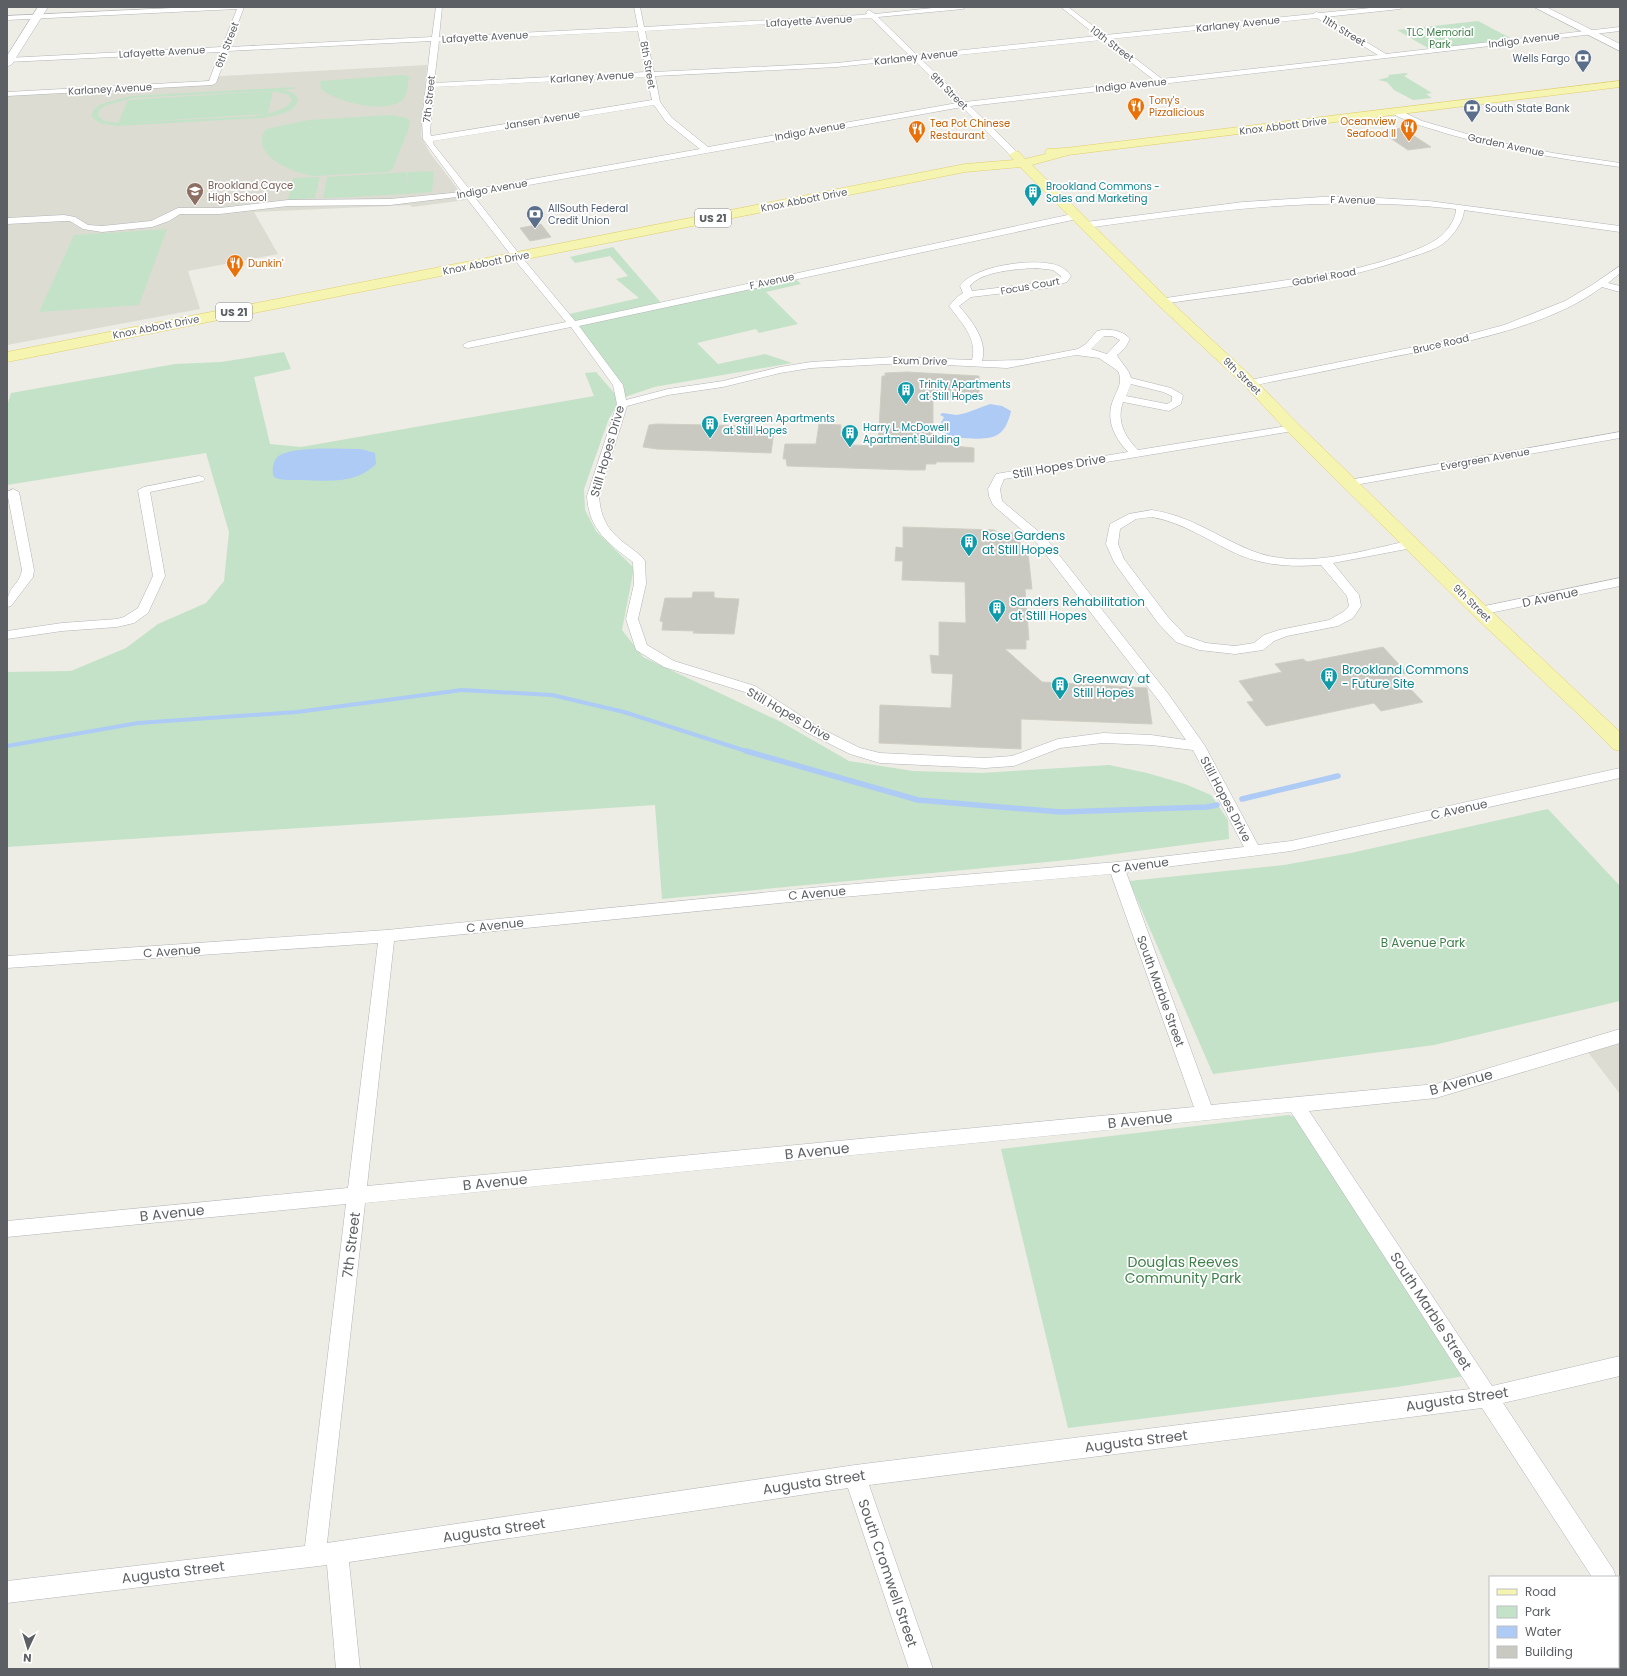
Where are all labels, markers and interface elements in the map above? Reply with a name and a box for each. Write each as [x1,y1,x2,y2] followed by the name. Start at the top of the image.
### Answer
[765,11,853,31] street label: Lafayette Avenue
[1195,12,1281,36] street label: Karlaney Avenue
[1319,12,1369,50] street label: 11th Street
[211,19,243,70] street label: 6th Street
[1087,23,1137,66] street label: 10th Street
[1406,25,1474,52] park label: TLC Memorial Park
[441,27,529,47] street label: Lafayette Avenue
[1488,28,1560,52] street label: Indigo Avenue
[636,40,660,90] street label: 8th Street
[118,42,206,62] street label: Lafayette Avenue
[873,45,959,69] street label: Karlaney Avenue
[1573,48,1593,73] bank icon: Wells Fargo
[1513,51,1570,66] place label: Wells Fargo
[550,67,634,87] street label: Karlaney Avenue
[927,69,972,114] street label: 9th Street
[419,74,439,123] street label: 7th Street
[1095,74,1167,96] street label: Indigo Avenue
[68,79,152,99] street label: Karlaney Avenue
[1149,93,1205,120] place label: Tony's Pizzalicious
[1126,96,1146,121] restaurant icon: Tony's Pizzalicious
[1462,98,1482,123] bank icon: South State Bank
[1485,101,1570,116] place label: South State Bank
[503,107,581,133] street label: Jansen Avenue
[1238,113,1328,139] street label: Knox Abbott Drive
[1340,114,1397,141] place label: Oceanview Seafood II
[930,116,1010,143] place label: Tea Pot Chinese Restaurant
[774,117,846,145] street label: Indigo Avenue
[1399,117,1419,142] restaurant icon: Oceanview Seafood II
[907,119,927,144] restaurant icon: Tea Pot Chinese Restaurant
[1466,130,1546,160] street label: Garden Avenue
[456,175,528,203] street label: Indigo Avenue
[208,178,293,205] place label: Brookland Cayce High School
[1046,179,1160,206] place label: Brookland Commons - Sales and Marketing
[185,181,205,206] school or university icon: Brookland Cayce High School
[1023,182,1043,207] building icon: Brookland Commons - Sales and Marketing
[759,184,849,216] street label: Knox Abbott Drive
[1330,192,1376,208] street label: F Avenue
[548,201,628,228] place label: AllSouth Federal Credit Union
[525,204,545,229] bank icon: AllSouth Federal Credit Union
[695,209,731,227] road number: US 21
[441,247,531,279] street label: Knox Abbott Drive
[225,253,245,278] restaurant icon: Dunkin'
[248,256,284,271] place label: Dunkin'
[1291,264,1357,290] street label: Gabriel Road
[748,269,796,293] street label: F Avenue
[999,273,1061,299] street label: Focus Court
[216,303,252,321] road number: US 21
[111,311,201,343] street label: Knox Abbott Drive
[1411,330,1471,358] street label: Bruce Road
[893,353,947,369] street label: Exum Drive
[1219,354,1265,398] street label: 9th Street
[919,377,1011,404] place label: Trinity Apartments at Still Hopes
[896,380,916,405] building icon: Trinity Apartments at Still Hopes
[586,403,628,499] street label: Still Hopes Drive
[723,411,835,438] place label: Evergreen Apartments at Still Hopes
[700,414,720,439] building icon: Evergreen Apartments at Still Hopes
[863,420,960,447] place label: Harry L. McDowell Apartment Building
[840,423,860,448] building icon: Harry L. McDowell Apartment Building
[1439,444,1531,474] street label: Evergreen Avenue
[1011,449,1107,483] street label: Still Hopes Drive
[982,527,1065,558] place label: Rose Gardens at Still Hopes
[959,532,979,557] building icon: Rose Gardens at Still Hopes
[1449,581,1495,625] street label: 9th Street
[1520,583,1580,611] street label: D Avenue
[1010,593,1145,624] place label: Sanders Rehabilitation at Still Hopes
[987,598,1007,623] building icon: Sanders Rehabilitation at Still Hopes
[1342,661,1469,692] place label: Brookland Commons - Future Site
[1319,666,1339,691] building icon: Brookland Commons - Future Site
[1073,670,1150,701] place label: Greenway at Still Hopes
[1050,675,1070,700] building icon: Greenway at Still Hopes
[744,683,834,745] street label: Still Hopes Drive
[1196,753,1256,845] street label: Still Hopes Drive
[1429,795,1489,823] street label: C Avenue
[1110,853,1170,877] street label: C Avenue
[788,882,846,904] street label: C Avenue
[466,914,524,936] street label: C Avenue
[1133,933,1189,1049] street label: South Marble Street
[1381,934,1466,951] park label: B Avenue Park
[143,941,201,961] street label: C Avenue
[1427,1064,1495,1100] street label: B Avenue
[1107,1107,1174,1133] street label: B Avenue
[784,1138,851,1164] street label: B Avenue
[462,1169,529,1195] street label: B Avenue
[139,1200,206,1226] street label: B Avenue
[337,1211,365,1279] street label: 7th Street
[1385,1248,1477,1374] street label: South Marble Street
[1125,1252,1242,1288] park label: Douglas Reeves Community Park
[1404,1382,1510,1416] street label: Augusta Street
[1083,1425,1189,1457] street label: Augusta Street
[761,1465,867,1499] street label: Augusta Street
[853,1496,923,1650] street label: South Cromwell Street
[441,1513,547,1547] street label: Augusta Street
[120,1556,226,1588] street label: Augusta Street
[1489,1576,1619,1668] legend
[1525,1583,1556,1600] text: Road
[1525,1603,1552,1620] text: Park
[1525,1623,1562,1640] text: Water
[8,1628,48,1668] north arrow
[1525,1643,1573,1660] text: Building
[23,1650,32,1666] text: N

